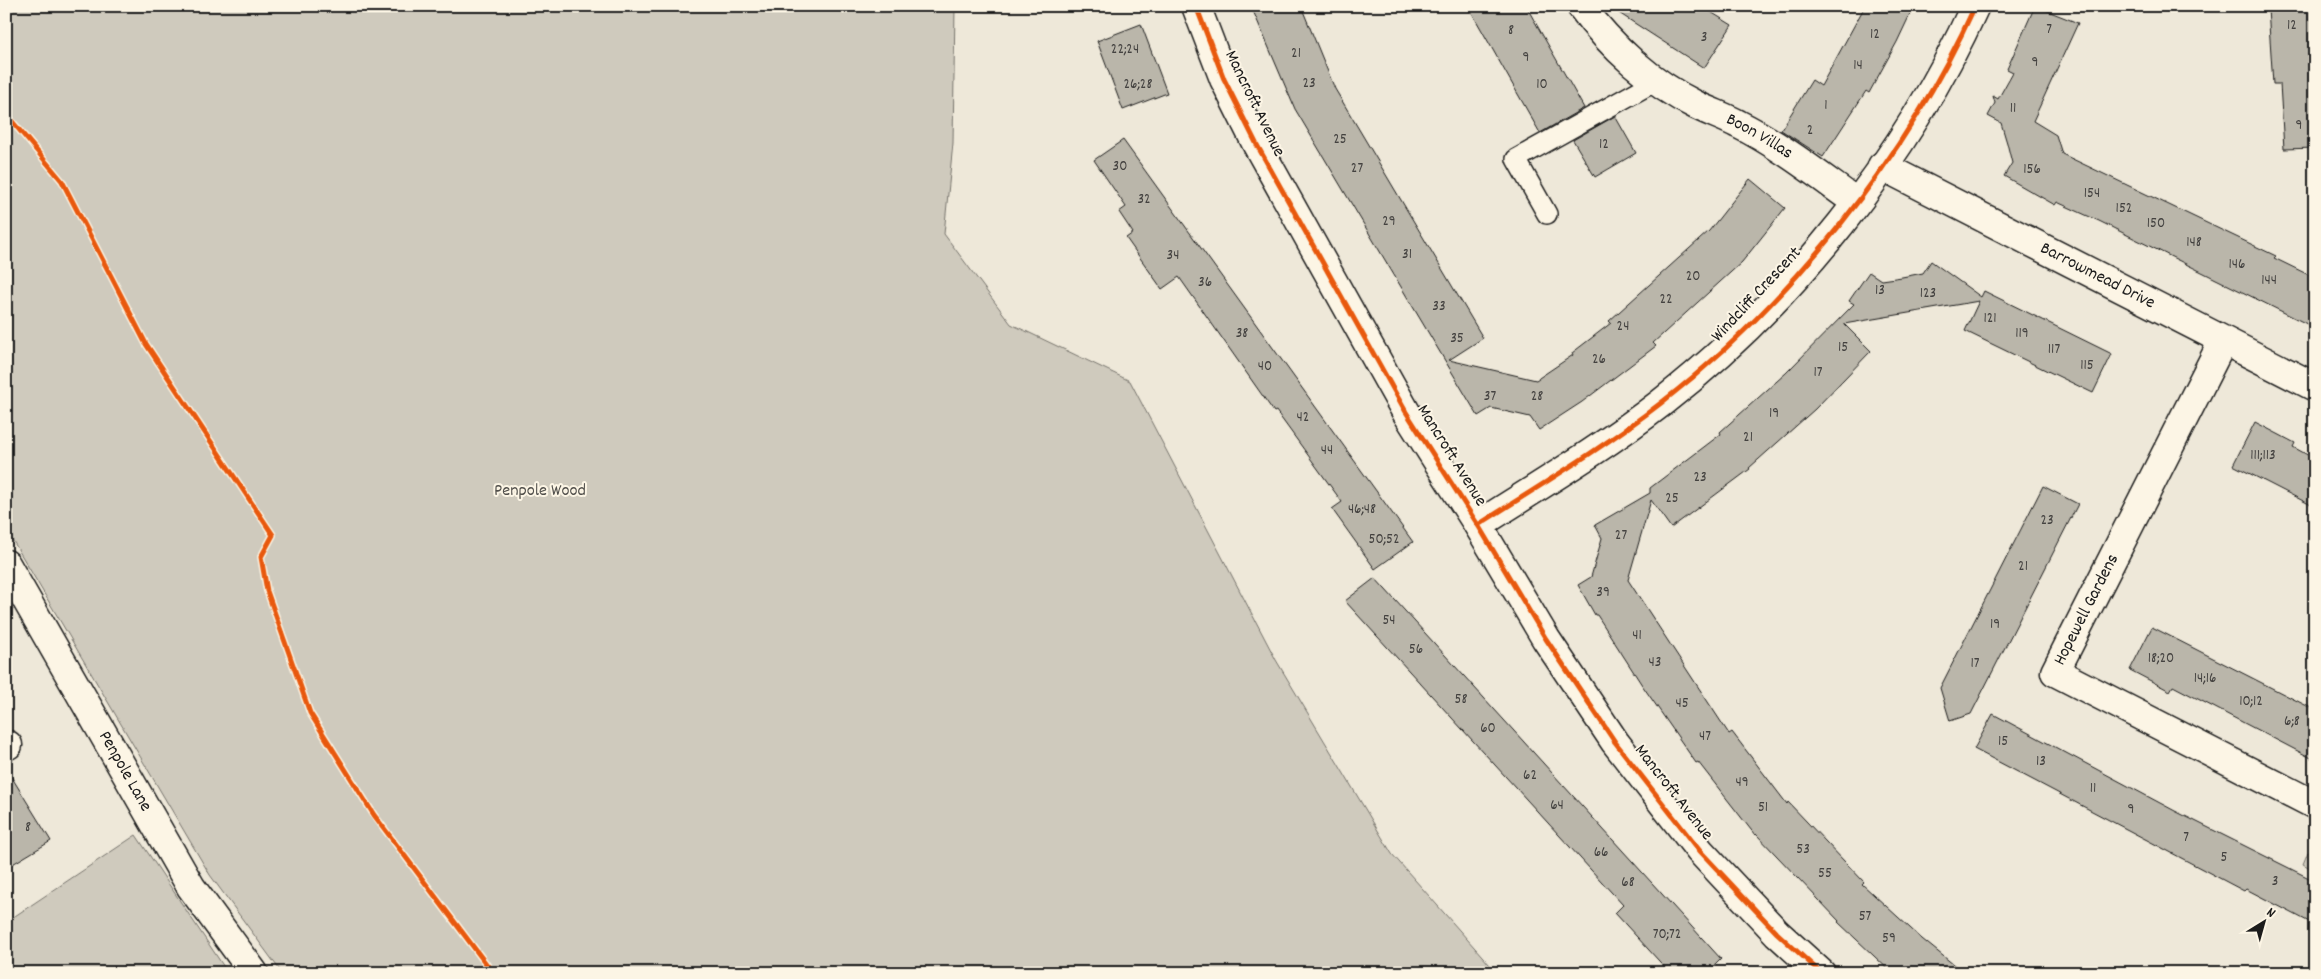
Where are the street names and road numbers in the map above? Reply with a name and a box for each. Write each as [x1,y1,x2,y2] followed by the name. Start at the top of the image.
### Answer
[1217,47,1291,161] street label: Mancroft Avenue
[1722,107,1798,166] street label: Boon Villas
[2036,236,2159,316] street label: Barrowmead Drive
[1706,241,1808,348] street label: Windcliff Crescent
[1410,400,1492,512] street label: Mancroft Avenue
[2048,550,2126,670] street label: Hopewell Gardens
[92,726,158,816] street label: Penpole Lane
[1628,740,1718,846] street label: Mancroft Avenue

